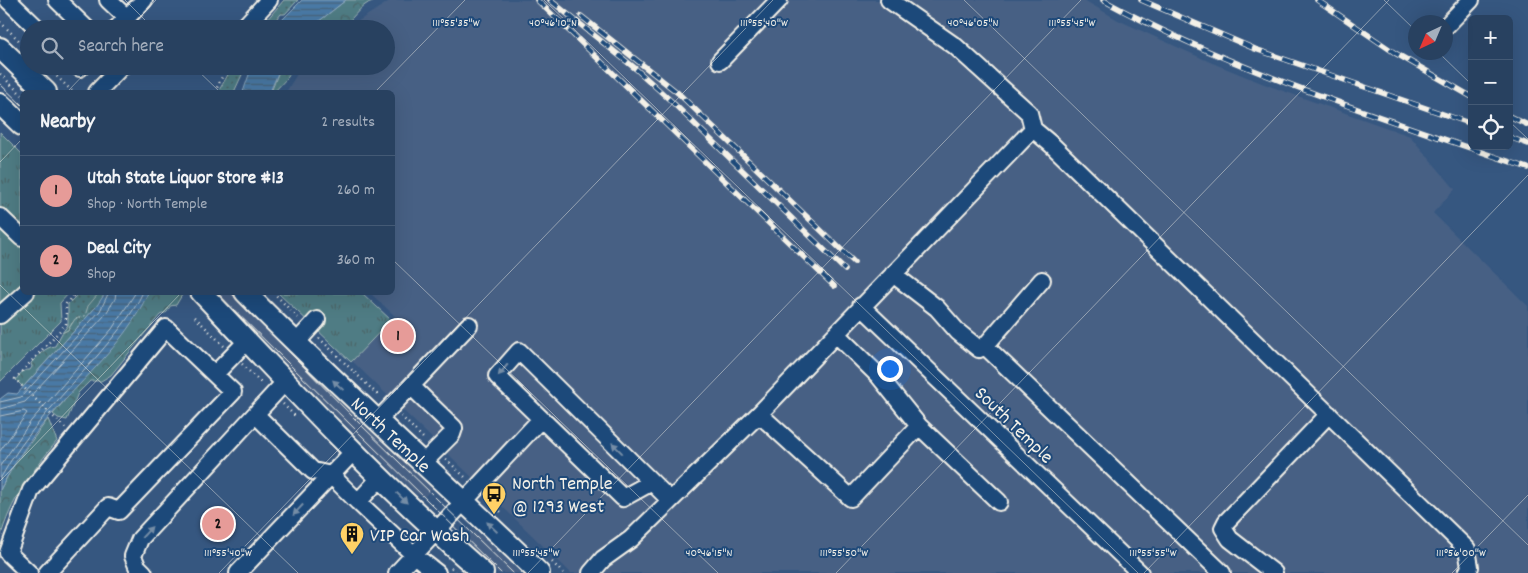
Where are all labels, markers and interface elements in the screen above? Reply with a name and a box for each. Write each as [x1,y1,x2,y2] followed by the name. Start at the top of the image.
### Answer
[432,15,480,32] text: 111°55'35"W
[529,15,577,32] text: 40°46'10"N
[740,15,788,32] text: 111°55'40"W
[948,15,999,32] text: 40°46'05"N
[1049,15,1096,32] text: 111°55'45"W
[1408,15,1453,60] north arrow
[1468,15,1513,150] map controls
[1468,15,1513,60] button: +
[20,20,395,75] search box
[38,34,66,62] icon: search
[78,34,164,61] text: Search here
[1468,60,1513,105] button: −
[1468,105,1513,150] button: locate
[40,108,95,138] text: Nearby
[321,111,375,134] text: 2 results
[87,166,284,193] text: Utah State Liquor Store #13
[54,179,58,202] text: 1
[337,179,375,202] text: 260 m
[87,193,207,216] text: Shop · North Temple
[87,236,151,263] text: Deal City
[53,249,60,272] text: 2
[337,249,375,272] text: 360 m
[87,263,116,286] text: Shop
[382,317,414,355] pin: 1
[877,356,903,382] your location
[497,363,508,376] one-way arrow
[332,379,344,391] one-way arrow
[967,381,1059,471] street label: South Temple
[343,391,436,481] street label: North Temple
[611,442,623,454] one-way arrow
[512,471,613,522] place label: North Temple @ 1293 West
[481,481,507,515] bus stop icon: North Temple @ 1293 West
[395,492,407,504] one-way arrow
[292,504,304,516] one-way arrow
[202,505,234,543] pin: 2
[339,521,365,555] building icon: VIP Car Wash
[486,521,498,533] one-way arrow
[370,523,469,551] place label: VIP Car Wash
[141,527,153,539] one-way arrow
[204,545,252,562] text: 111°55'40"W
[513,545,560,562] text: 111°55'45"W
[686,545,733,562] text: 40°46'15"N
[820,545,868,562] text: 111°55'50"W
[1129,545,1177,562] text: 111°55'55"W
[1436,545,1486,562] text: 111°56'00"W

